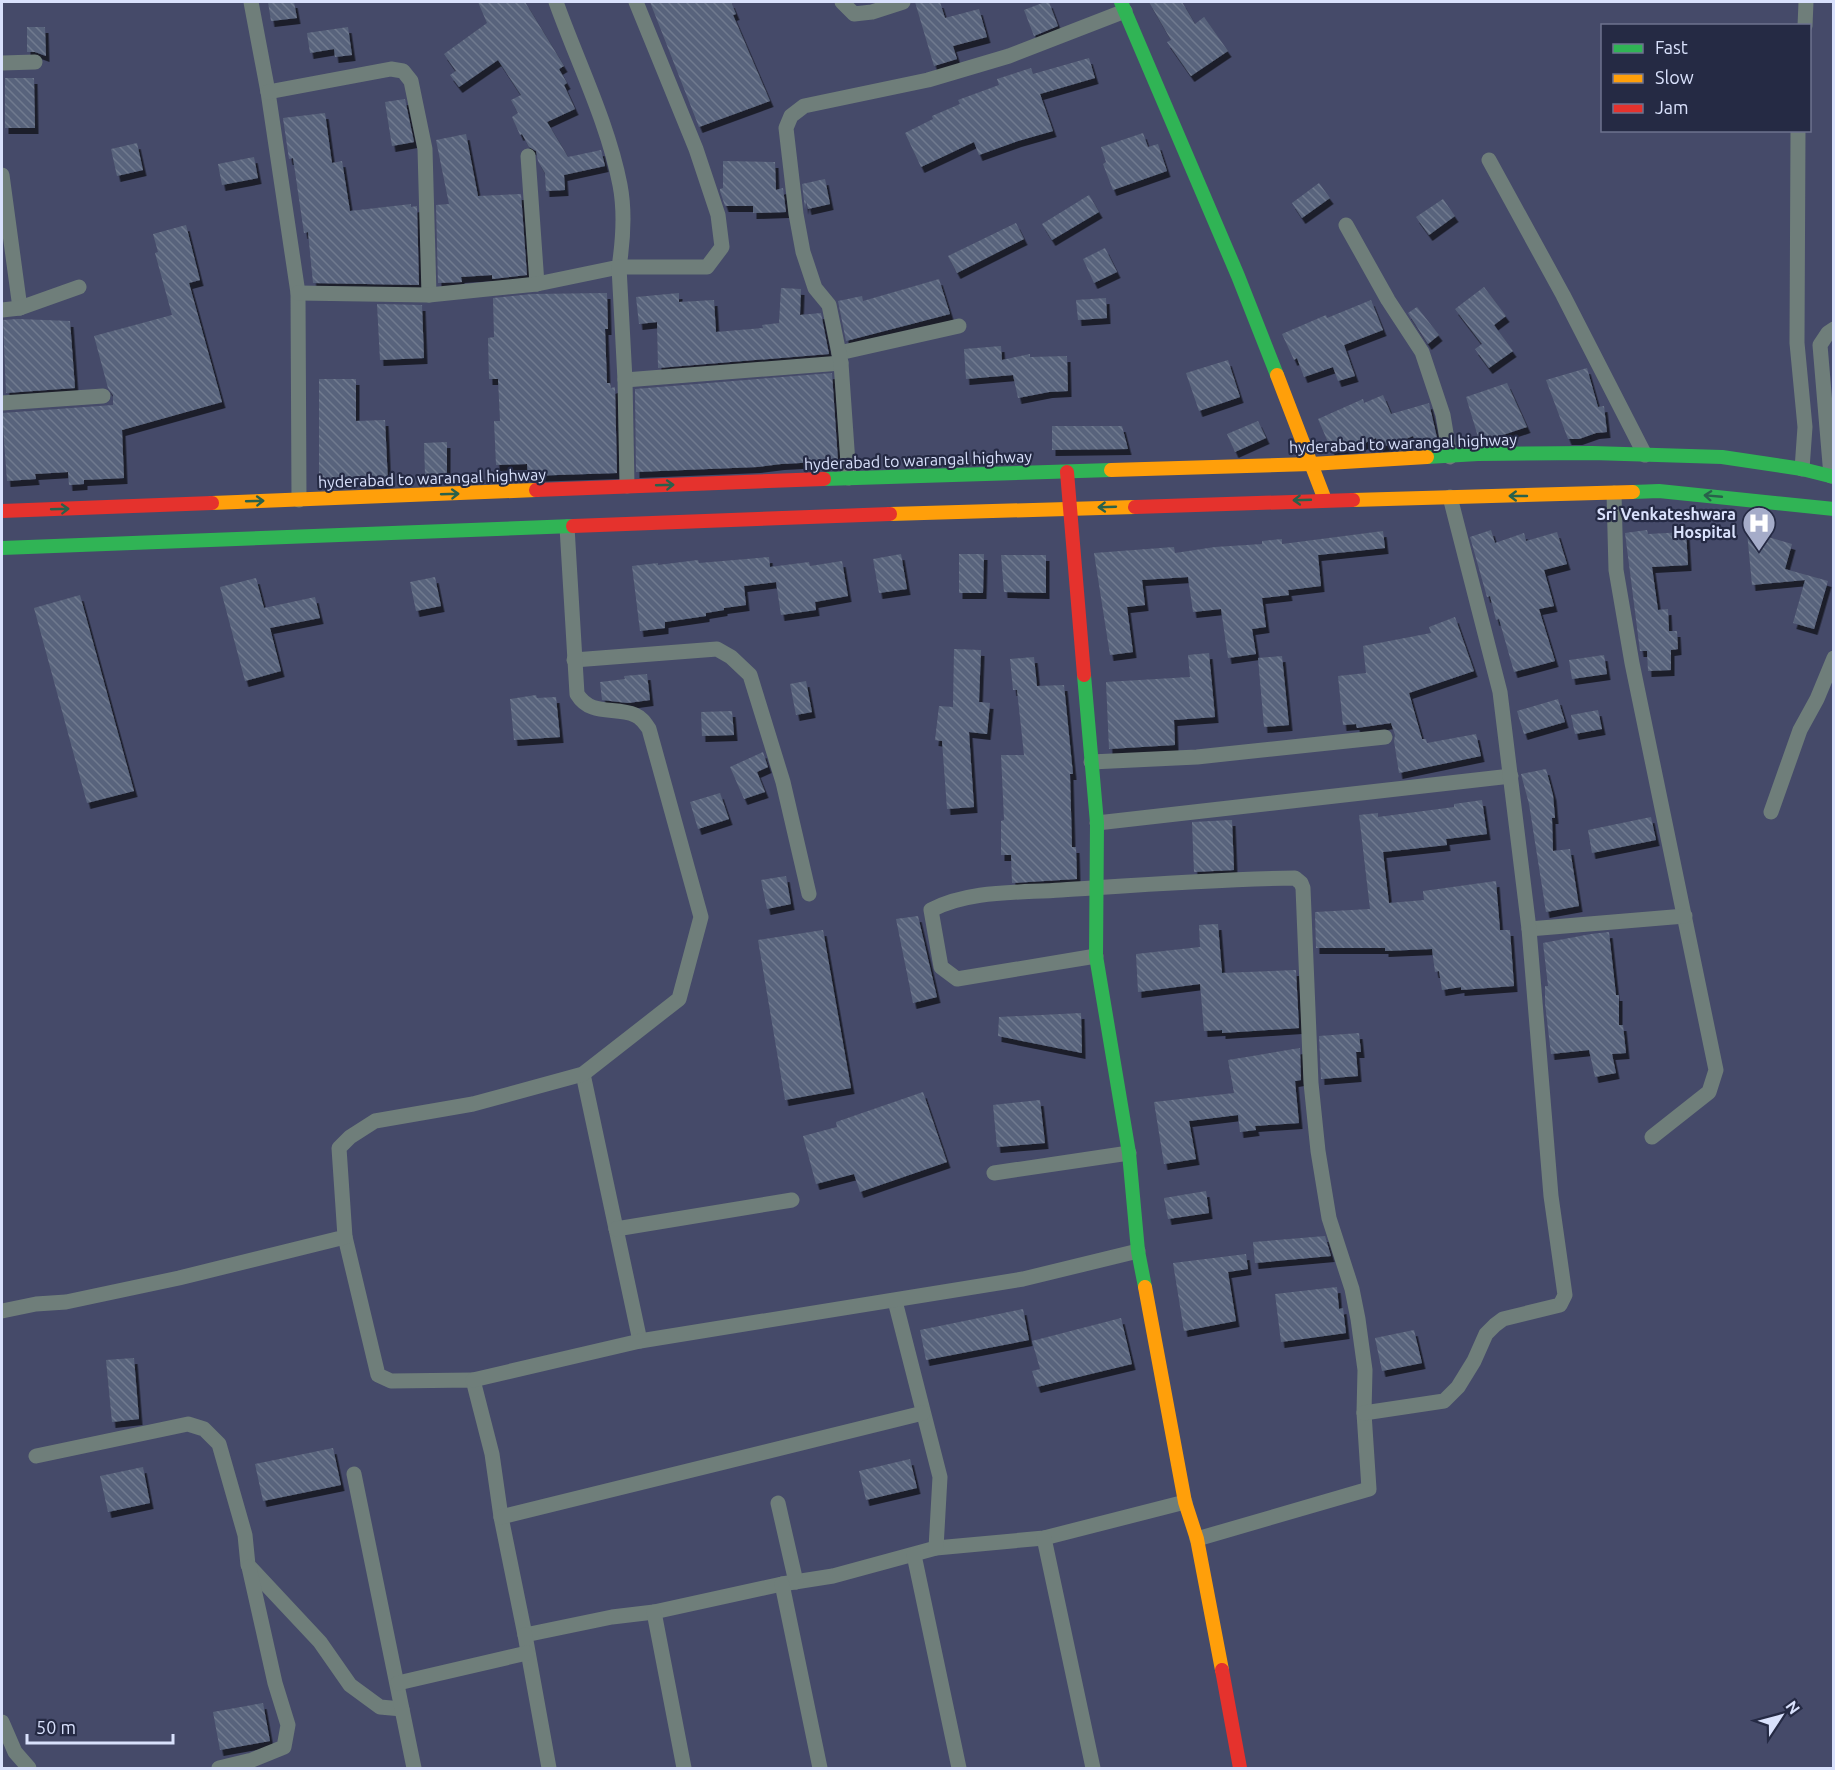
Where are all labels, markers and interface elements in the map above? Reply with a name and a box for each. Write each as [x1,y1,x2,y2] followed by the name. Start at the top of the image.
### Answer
[1601,24,1811,132] legend
[1655,37,1688,57] text: Fast
[1655,67,1694,87] text: Slow
[1655,97,1689,117] text: Jam
[1289,430,1518,456] street label: hyderabad to warangal highway
[804,447,1033,473] street label: hyderabad to warangal highway
[318,465,547,491] street label: hyderabad to warangal highway
[655,479,675,490] one-way arrow
[439,488,459,500] one-way arrow
[1509,490,1529,502] one-way arrow
[1703,490,1723,501] one-way arrow
[1293,495,1313,506] one-way arrow
[244,496,264,507] one-way arrow
[1098,501,1118,512] one-way arrow
[49,503,69,514] one-way arrow
[1597,505,1736,541] place label: Sri Venkateshwara Hospital
[1741,505,1777,552] hospital icon: Sri Venkateshwara Hospital
[1751,1686,1811,1746] north arrow
[1782,1697,1804,1717] text: N
[27,1707,172,1745] scale bar
[36,1717,76,1737] text: 50 m

